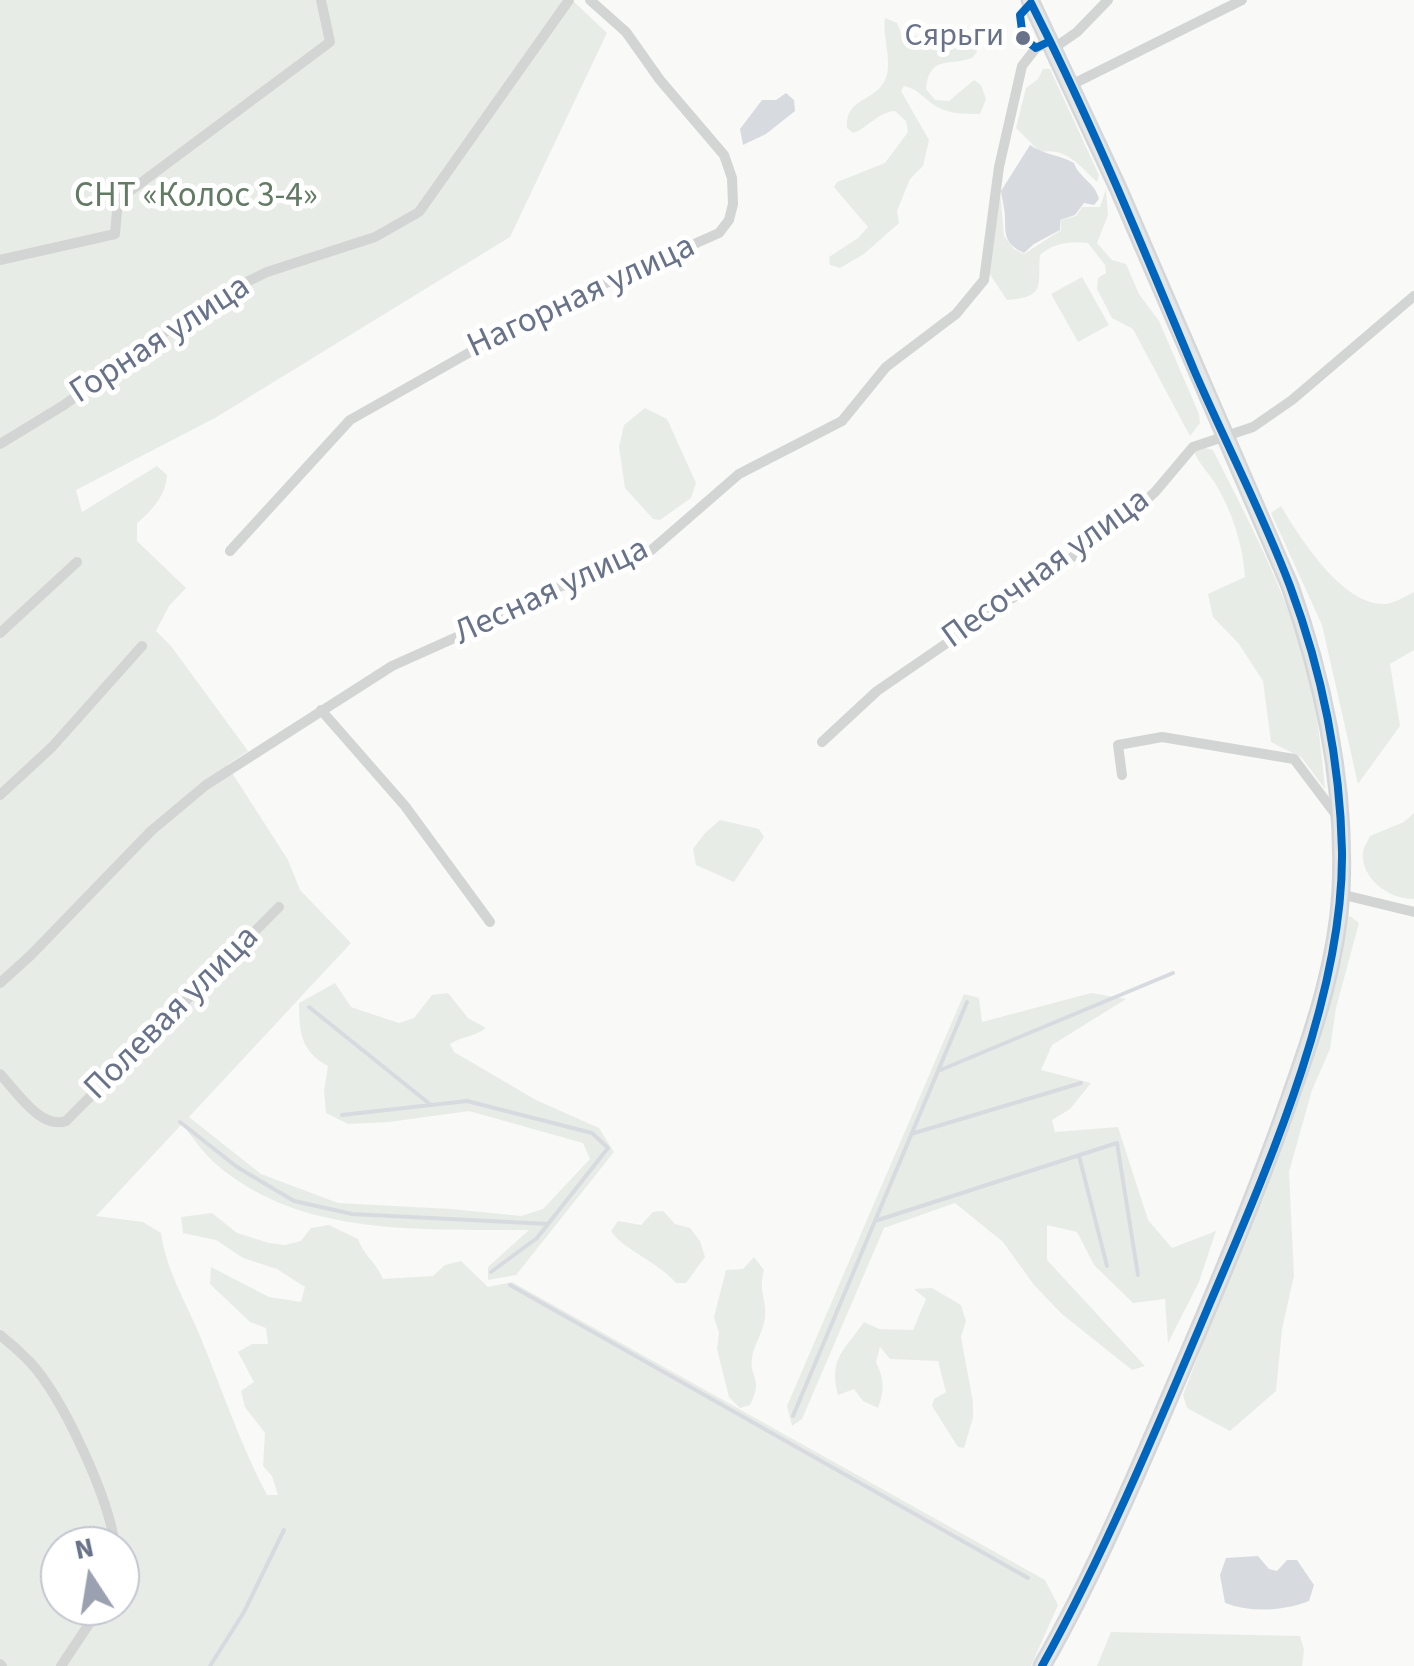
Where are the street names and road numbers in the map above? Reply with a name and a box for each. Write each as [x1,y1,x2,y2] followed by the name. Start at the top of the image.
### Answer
[462,227,702,369] street label: Нагорная улица
[63,267,259,415] street label: Горная улица
[935,481,1159,659] street label: Песочная улица
[448,530,656,656] street label: Лесная улица
[77,918,269,1110] street label: Полевая улица

